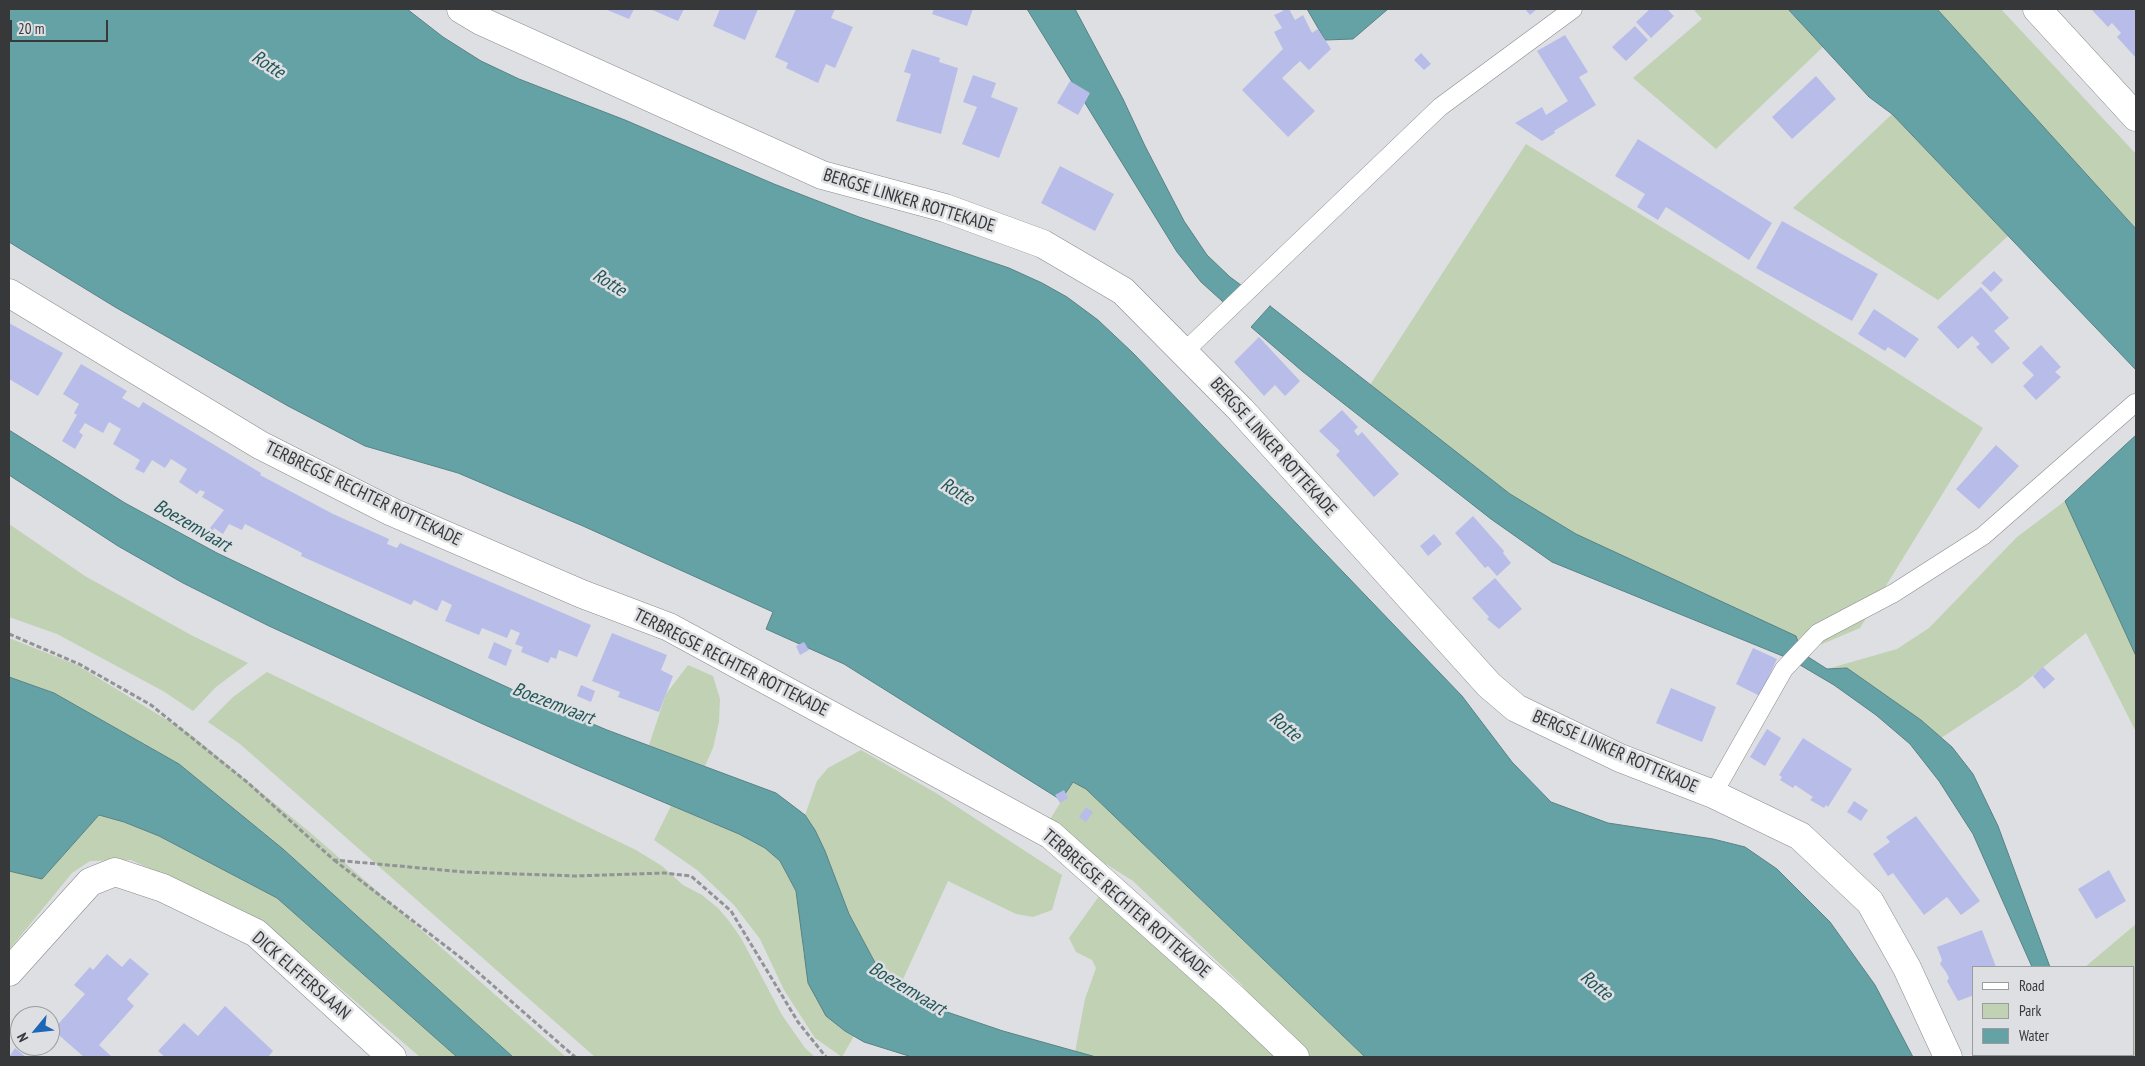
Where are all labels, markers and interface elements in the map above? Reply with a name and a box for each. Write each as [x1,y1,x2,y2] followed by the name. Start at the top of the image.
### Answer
[12,10,110,42] scale bar
[18,19,44,38] text: 20 m
[247,46,289,84] water label: Rotte
[820,165,998,237] street label: BERGSE LINKER ROTTEKADE
[588,264,630,302] water label: Rotte
[1205,373,1341,521] street label: BERGSE LINKER ROTTEKADE
[261,437,465,551] street label: TERBREGSE RECHTER ROTTEKADE
[936,473,978,511] water label: Rotte
[149,495,235,557] water label: Boezemvaart
[630,604,832,722] street label: TERBREGSE RECHTER ROTTEKADE
[509,678,597,730] water label: Boezemvaart
[1529,706,1701,798] street label: BERGSE LINKER ROTTEKADE
[1264,707,1306,747] water label: Rotte
[1038,825,1214,983] street label: TERBREGSE RECHTER ROTTEKADE
[248,928,354,1024] street label: DICK ELFFERSLAAN
[865,957,949,1021] water label: Boezemvaart
[1575,966,1617,1006] water label: Rotte
[1972,966,2135,1056] legend
[2019,976,2045,995] text: Road
[2019,1001,2041,1020] text: Park
[10,1006,60,1056] north arrow
[2019,1026,2049,1045] text: Water
[13,1030,32,1045] text: N

